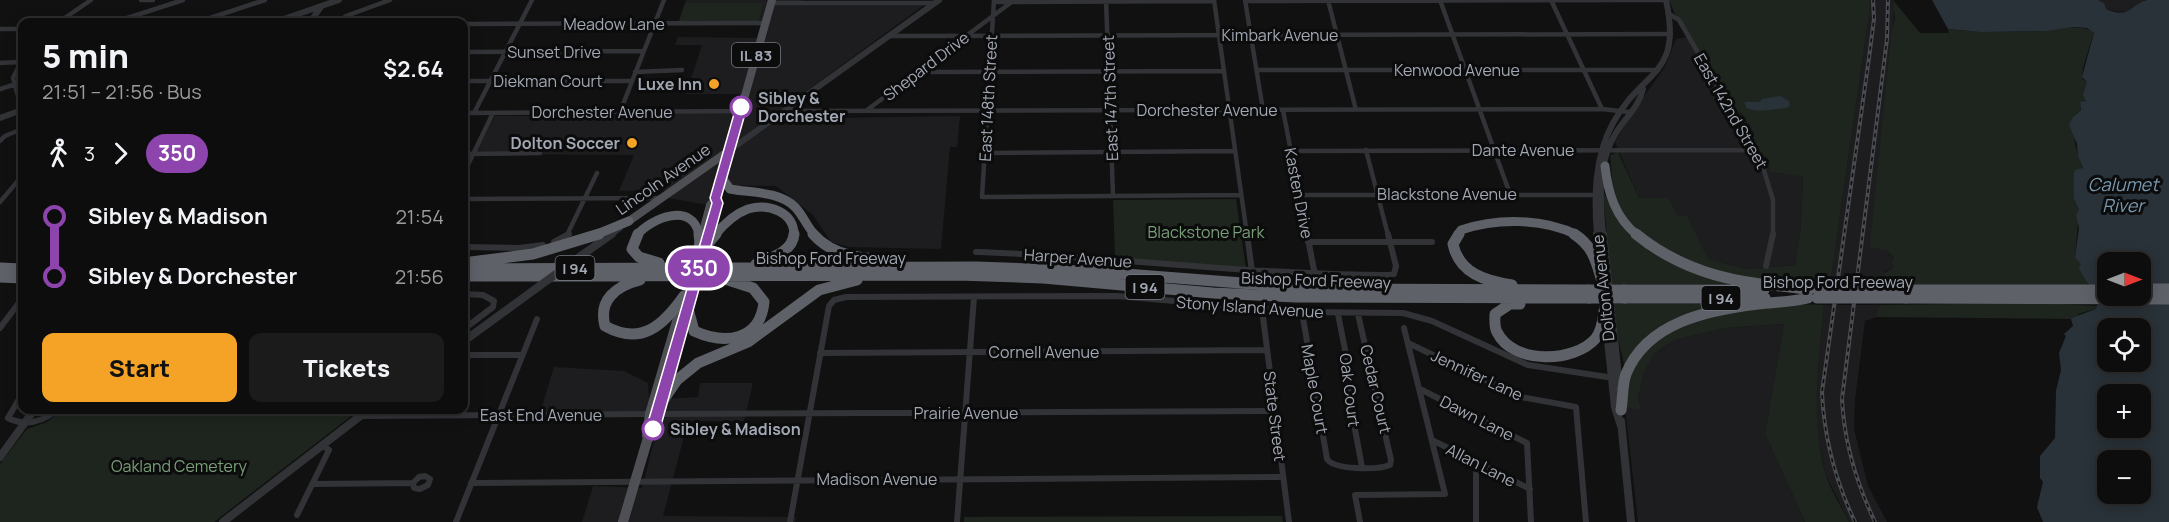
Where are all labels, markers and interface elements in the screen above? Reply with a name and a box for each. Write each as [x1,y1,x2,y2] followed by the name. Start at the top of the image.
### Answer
[563,13,665,35] street label: Meadow Lane
[1222,24,1338,46] street label: Kimbark Avenue
[878,26,974,106] street label: Shepard Drive
[42,33,129,78] text: 5 min
[974,34,1002,162] street label: East 148th Street
[1097,35,1123,161] street label: East 147th Street
[507,41,601,63] street label: Sunset Drive
[732,43,780,67] road number: IL 83
[1689,49,1773,173] street label: East 142nd Street
[383,54,444,84] text: $2.64
[1394,59,1520,81] street label: Kenwood Avenue
[493,70,603,92] street label: Diekman Court
[638,73,702,95] place label: Luxe Inn
[707,77,721,91] marker: Luxe Inn
[42,78,202,105] text: 21:51 – 21:56 · Bus
[758,87,845,127] place label: Sibley & Dorchester
[730,96,752,118] marker: Sibley & Dorchester
[1136,99,1278,121] street label: Dorchester Avenue
[531,101,673,123] street label: Dorchester Avenue
[510,132,620,154] place label: Dolton Soccer
[625,136,639,150] marker: Dolton Soccer
[42,137,75,170] icon: walk
[104,137,137,170] icon: forward
[611,138,715,220] street label: Lincoln Avenue
[158,139,196,167] text: 350
[1472,139,1574,161] street label: Dante Avenue
[84,140,95,167] text: 3
[1279,146,1319,240] street label: Kasten Drive
[2088,172,2160,217] water label: Calumet River
[1377,183,1517,205] street label: Blackstone Avenue
[88,201,268,231] text: Sibley & Madison
[395,203,444,230] text: 21:54
[1148,221,1266,243] park label: Blackstone Park
[1586,234,1620,342] street label: Dolton Avenue
[1023,243,1133,273] street label: Harper Avenue
[756,247,906,269] street label: Bishop Ford Freeway
[664,248,734,288] line badge: 350
[2097,252,2151,306] north arrow
[2097,252,2151,504] map controls
[680,254,718,282] text: 350
[556,256,594,280] road number: I 94
[88,261,297,291] text: Sibley & Dorchester
[395,263,444,290] text: 21:56
[1241,266,1392,294] street label: Bishop Ford Freeway
[1763,271,1913,293] street label: Bishop Ford Freeway
[1126,275,1164,299] road number: I 94
[1702,286,1740,310] road number: I 94
[1175,291,1325,323] street label: Stony Island Avenue
[2097,318,2151,372] button: locate
[42,333,237,402] button: Start
[249,333,444,402] button: Tickets
[989,341,1099,363] street label: Cornell Avenue
[1296,342,1334,436] street label: Maple Court
[1355,342,1397,436] street label: Cedar Court
[1428,344,1526,406] street label: Jennifer Lane
[1335,352,1365,428] street label: Oak Court
[1259,370,1291,462] street label: State Street
[2097,384,2151,438] button: +
[1436,390,1518,446] street label: Dawn Lane
[914,402,1018,424] street label: Prairie Avenue
[480,404,602,426] street label: East End Avenue
[642,418,664,440] marker: Sibley & Madison
[670,418,801,440] place label: Sibley & Madison
[1443,438,1519,492] street label: Allan Lane
[2097,450,2151,504] button: −
[111,455,248,477] park label: Oakland Cemetery
[817,468,937,490] street label: Madison Avenue

